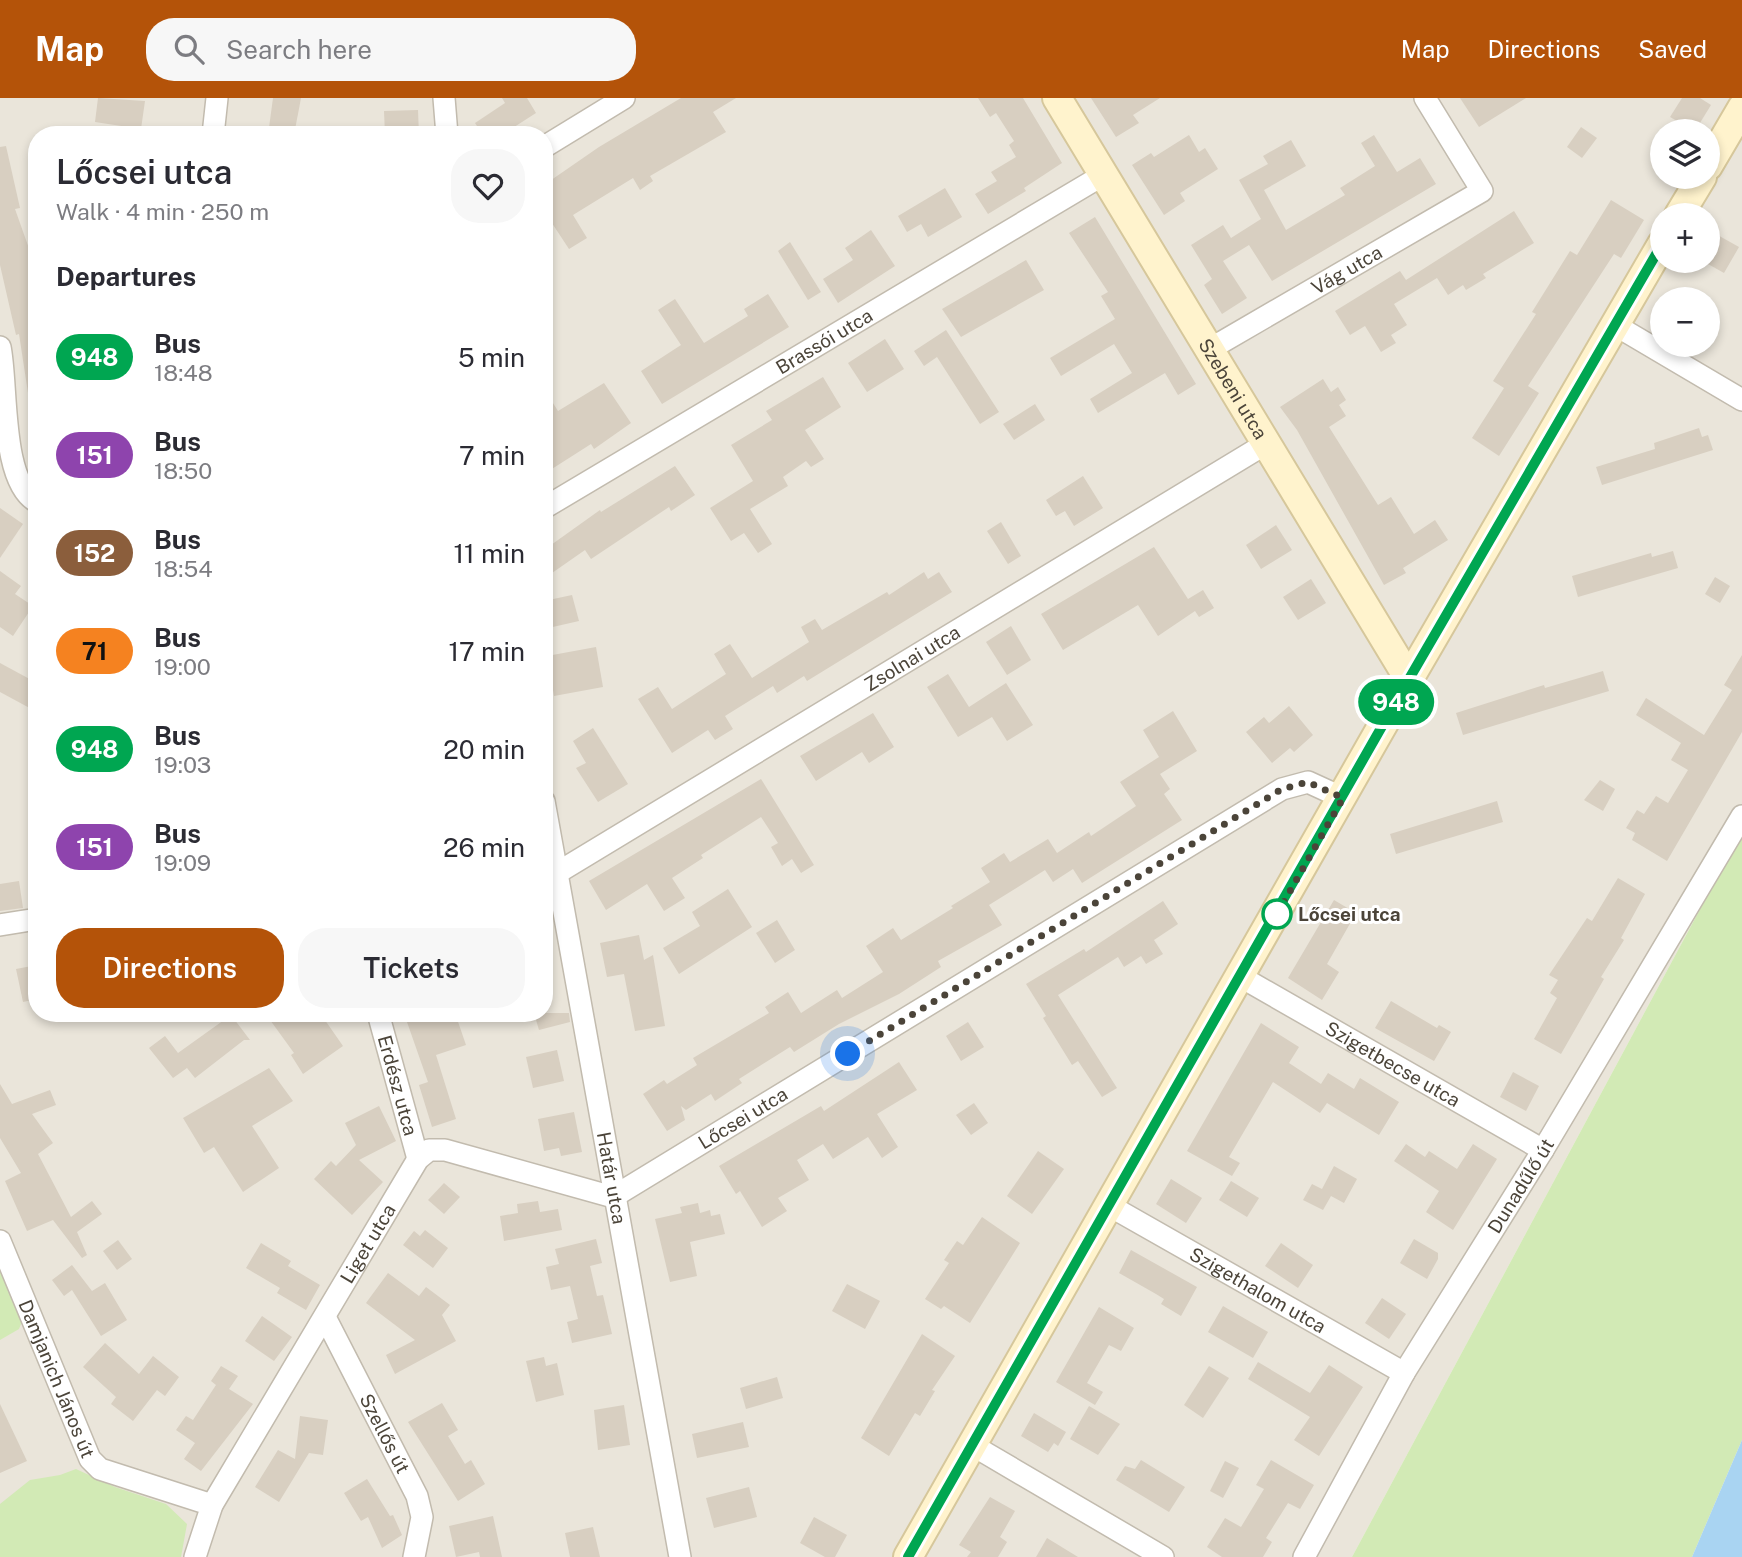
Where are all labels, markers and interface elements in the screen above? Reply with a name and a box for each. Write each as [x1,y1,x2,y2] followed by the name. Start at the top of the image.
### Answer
[146,18,636,81] search box
[35,30,104,68] text: Map
[170,30,208,68] icon: search
[226,34,372,65] text: Search here
[1401,35,1450,63] text: Map
[1488,35,1600,63] text: Directions
[1638,35,1707,63] text: Saved
[1650,119,1720,357] map controls
[1650,119,1720,189] button: layers
[451,149,525,223] button: heart
[56,153,232,191] text: Lőcsei utca
[56,198,269,225] text: Walk · 4 min · 250 m
[1650,203,1720,273] button: +
[1307,241,1386,299] street label: Vág utca
[56,261,196,292] text: Departures
[1650,287,1720,357] button: −
[772,304,876,378] street label: Brassói utca
[154,328,201,359] text: Bus
[1194,334,1272,443] street label: Szebeni utca
[458,342,525,373] text: 5 min
[71,343,118,371] text: 948
[154,359,213,386] text: 18:48
[154,426,201,457] text: Bus
[459,440,525,471] text: 7 min
[76,441,113,469] text: 151
[154,457,212,484] text: 18:50
[154,524,201,555] text: Bus
[453,538,525,569] text: 11 min
[74,539,115,567] text: 152
[154,555,213,582] text: 18:54
[860,621,964,695] street label: Zsolnai utca
[154,622,201,653] text: Bus
[448,636,525,667] text: 17 min
[82,637,107,665] text: 71
[154,653,211,680] text: 19:00
[1356,679,1436,725] line badge: 948
[1372,688,1420,716] text: 948
[154,720,201,751] text: Bus
[443,734,525,765] text: 20 min
[71,735,118,763] text: 948
[154,751,211,778] text: 19:03
[154,818,201,849] text: Bus
[443,832,525,863] text: 26 min
[76,833,113,861] text: 151
[154,849,211,876] text: 19:09
[1262,899,1292,929] marker: Lőcsei utca
[1298,903,1400,925] place label: Lőcsei utca
[56,928,284,1008] button: Directions
[298,928,525,1008] button: Tickets
[1322,1017,1464,1111] street label: Szigetbecse utca
[374,1033,422,1138] street label: Erdész utca
[830,1036,865,1071] your location
[694,1082,791,1153] street label: Lőcsei utca
[593,1130,631,1226] street label: Határ utca
[1483,1135,1558,1237] street label: Dunadűlő út
[336,1200,400,1287] street label: Liget utca
[1186,1243,1330,1337] street label: Szigethalom utca
[14,1296,99,1461] street label: Damjanich János út
[355,1390,414,1477] street label: Szellős út

